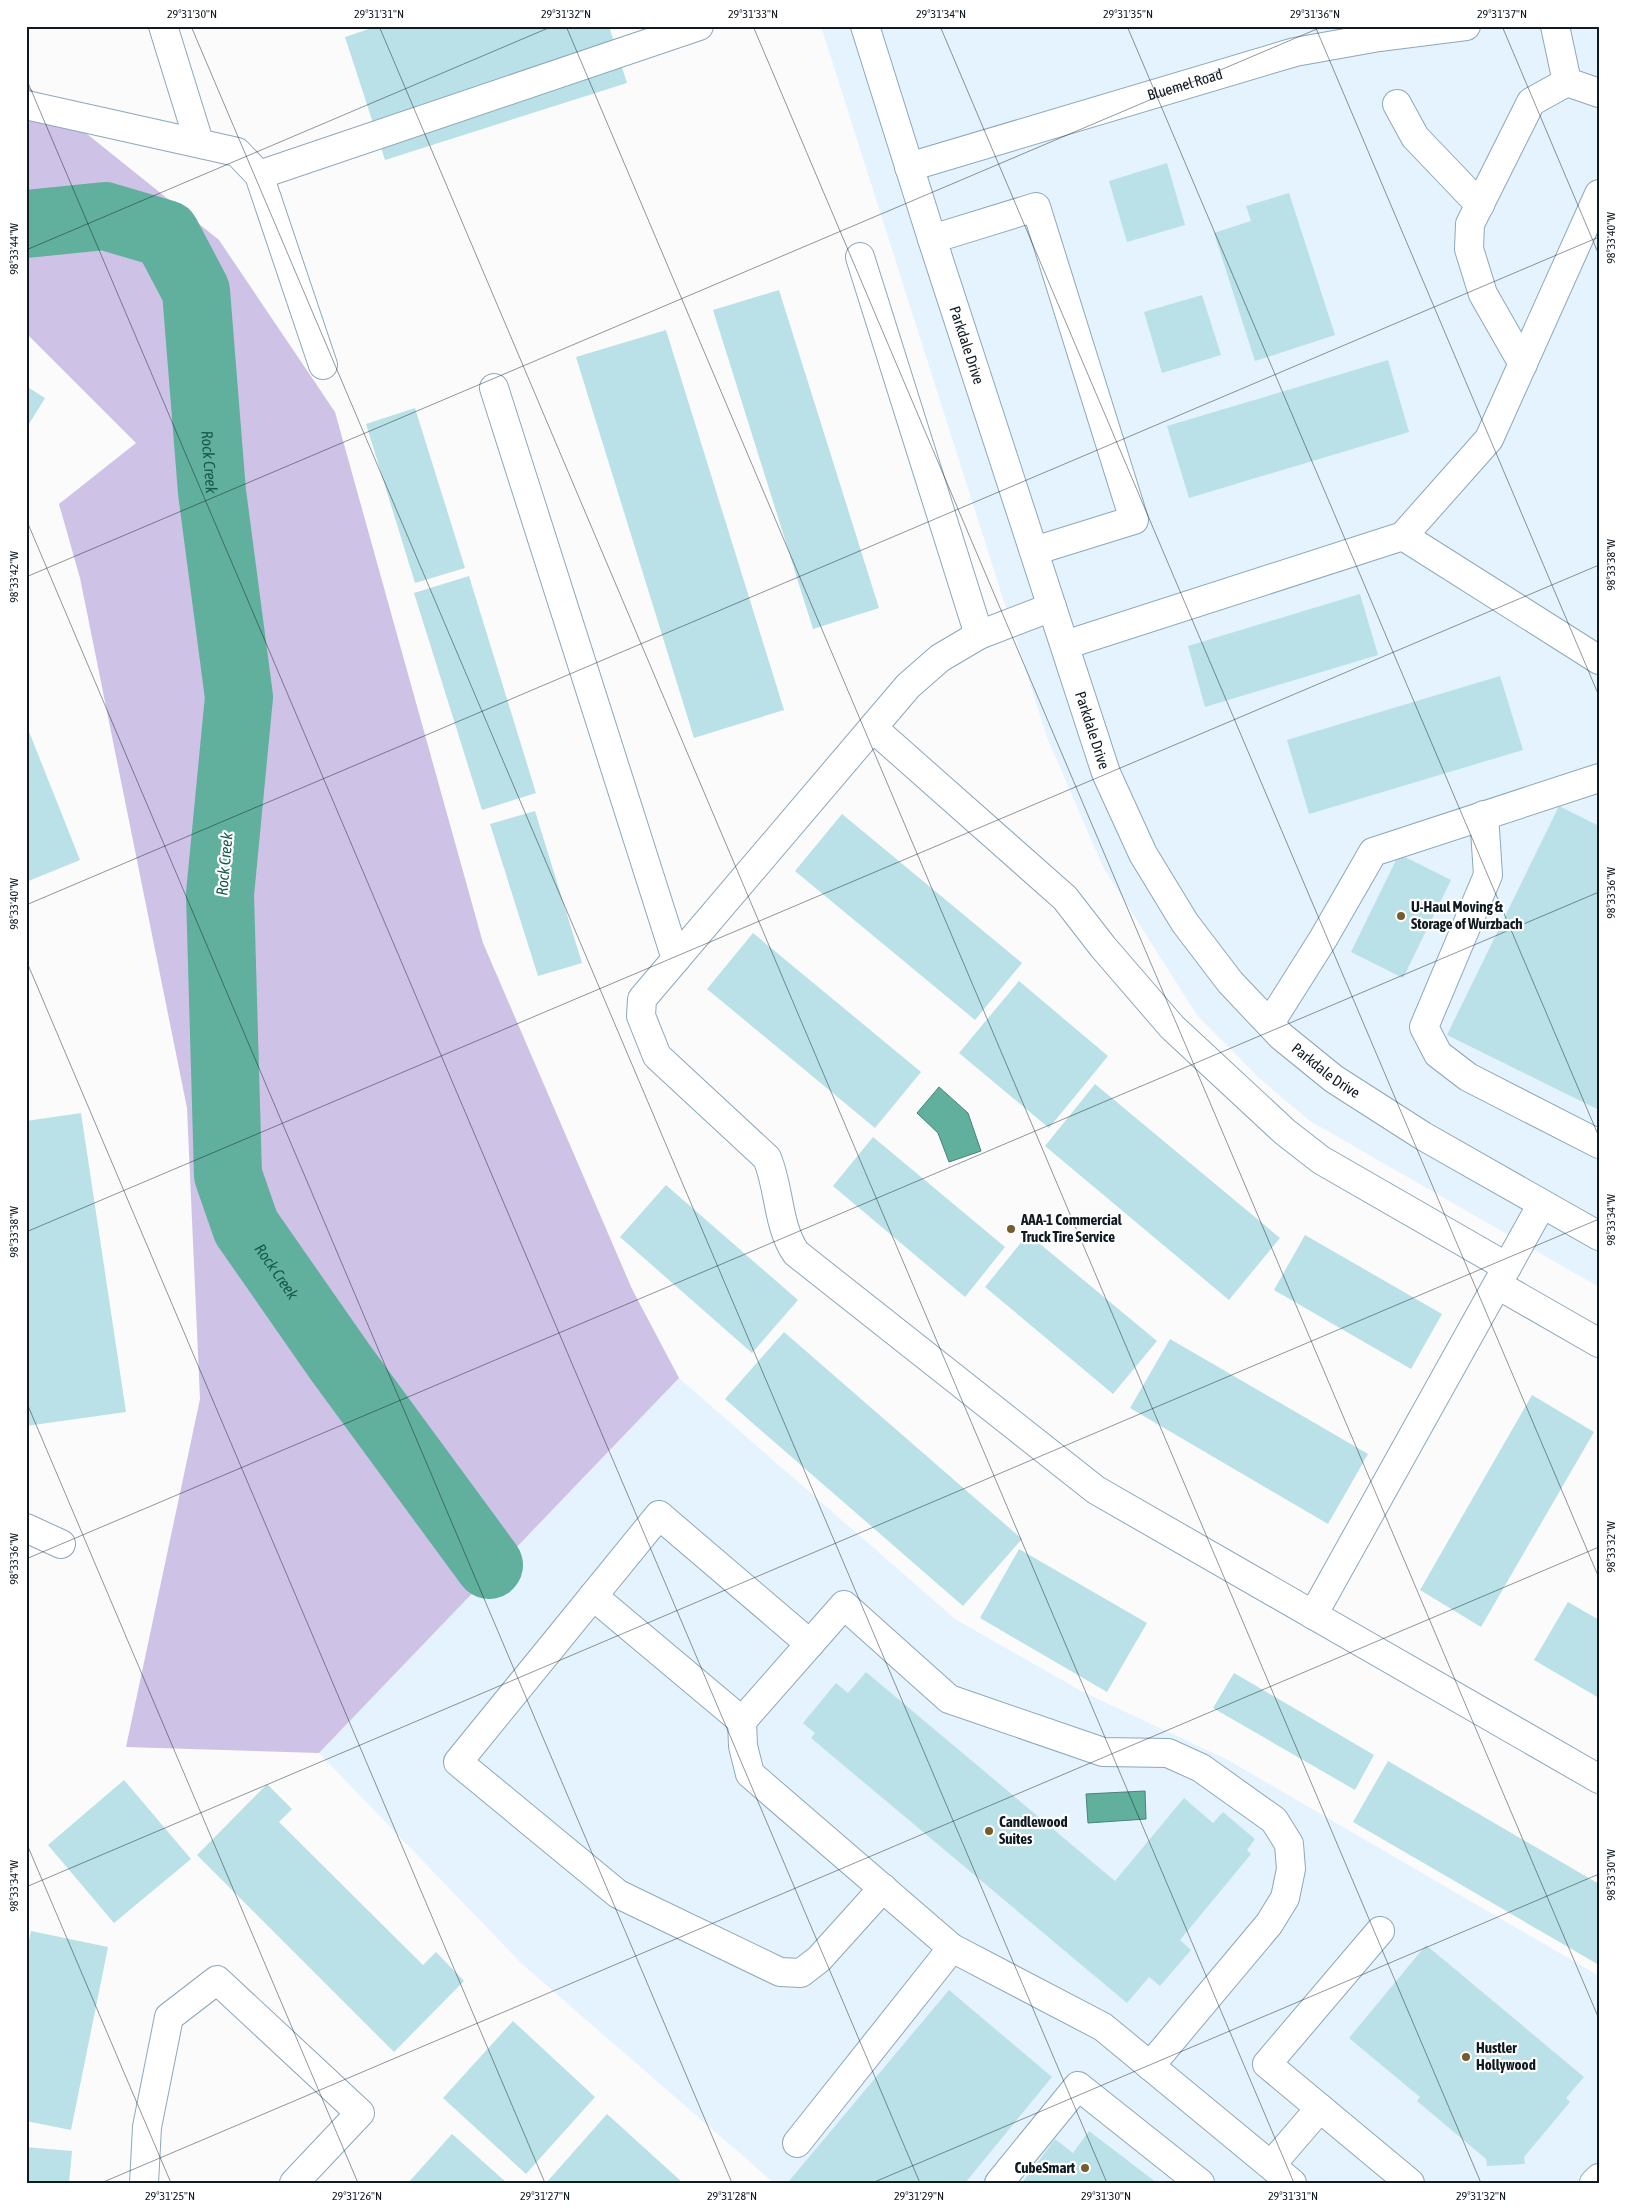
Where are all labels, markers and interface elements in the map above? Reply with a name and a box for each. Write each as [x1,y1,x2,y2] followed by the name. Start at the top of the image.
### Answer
[167,7,217,21] text: 29°31'30"N
[354,7,404,21] text: 29°31'31"N
[541,7,591,21] text: 29°31'32"N
[728,7,778,21] text: 29°31'33"N
[916,7,966,21] text: 29°31'34"N
[1103,7,1153,21] text: 29°31'35"N
[1290,7,1340,21] text: 29°31'36"N
[1477,7,1527,21] text: 29°31'37"N
[1145,65,1224,104] street label: Bluemel Road
[1604,212,1618,264] text: 98°33'40"W
[7,223,21,275] text: 98°33'44"W
[946,304,988,386] street label: Parkdale Drive
[198,430,221,495] water label: Rock Creek
[1604,539,1618,591] text: 98°33'38"W
[7,551,21,603] text: 98°33'42"W
[1072,689,1113,771] street label: Parkdale Drive
[212,831,236,896] water label: Rock Creek
[1604,867,1618,919] text: 98°33'36"W
[7,878,21,930] text: 98°33'40"W
[1411,898,1523,932] place label: U-Haul Moving & Storage of Wurzbach
[1395,910,1407,922] marker: U-Haul Moving & Storage of Wurzbach
[1289,1039,1363,1101] street label: Parkdale Drive
[1604,1194,1618,1246] text: 98°33'34"W
[7,1206,21,1258] text: 98°33'38"W
[1020,1211,1123,1245] place label: AAA-1 Commercial Truck Tire Service
[1005,1223,1017,1235] marker: AAA-1 Commercial Truck Tire Service
[251,1240,303,1303] water label: Rock Creek
[1604,1521,1618,1573] text: 98°33'32"W
[7,1533,21,1585] text: 98°33'36"W
[999,1813,1068,1847] place label: Candlewood Suites
[983,1825,995,1837] marker: Candlewood Suites
[1604,1849,1618,1901] text: 98°33'30"W
[7,1860,21,1912] text: 98°33'34"W
[1476,2039,1536,2073] place label: Hustler Hollywood
[1460,2051,1472,2063] marker: Hustler Hollywood
[1014,2159,1076,2176] place label: CubeSmart
[1079,2162,1091,2174] marker: CubeSmart
[145,2189,195,2203] text: 29°31'25"N
[332,2189,382,2203] text: 29°31'26"N
[520,2189,570,2203] text: 29°31'27"N
[707,2189,757,2203] text: 29°31'28"N
[894,2189,944,2203] text: 29°31'29"N
[1081,2189,1131,2203] text: 29°31'30"N
[1268,2189,1318,2203] text: 29°31'31"N
[1456,2189,1506,2203] text: 29°31'32"N

